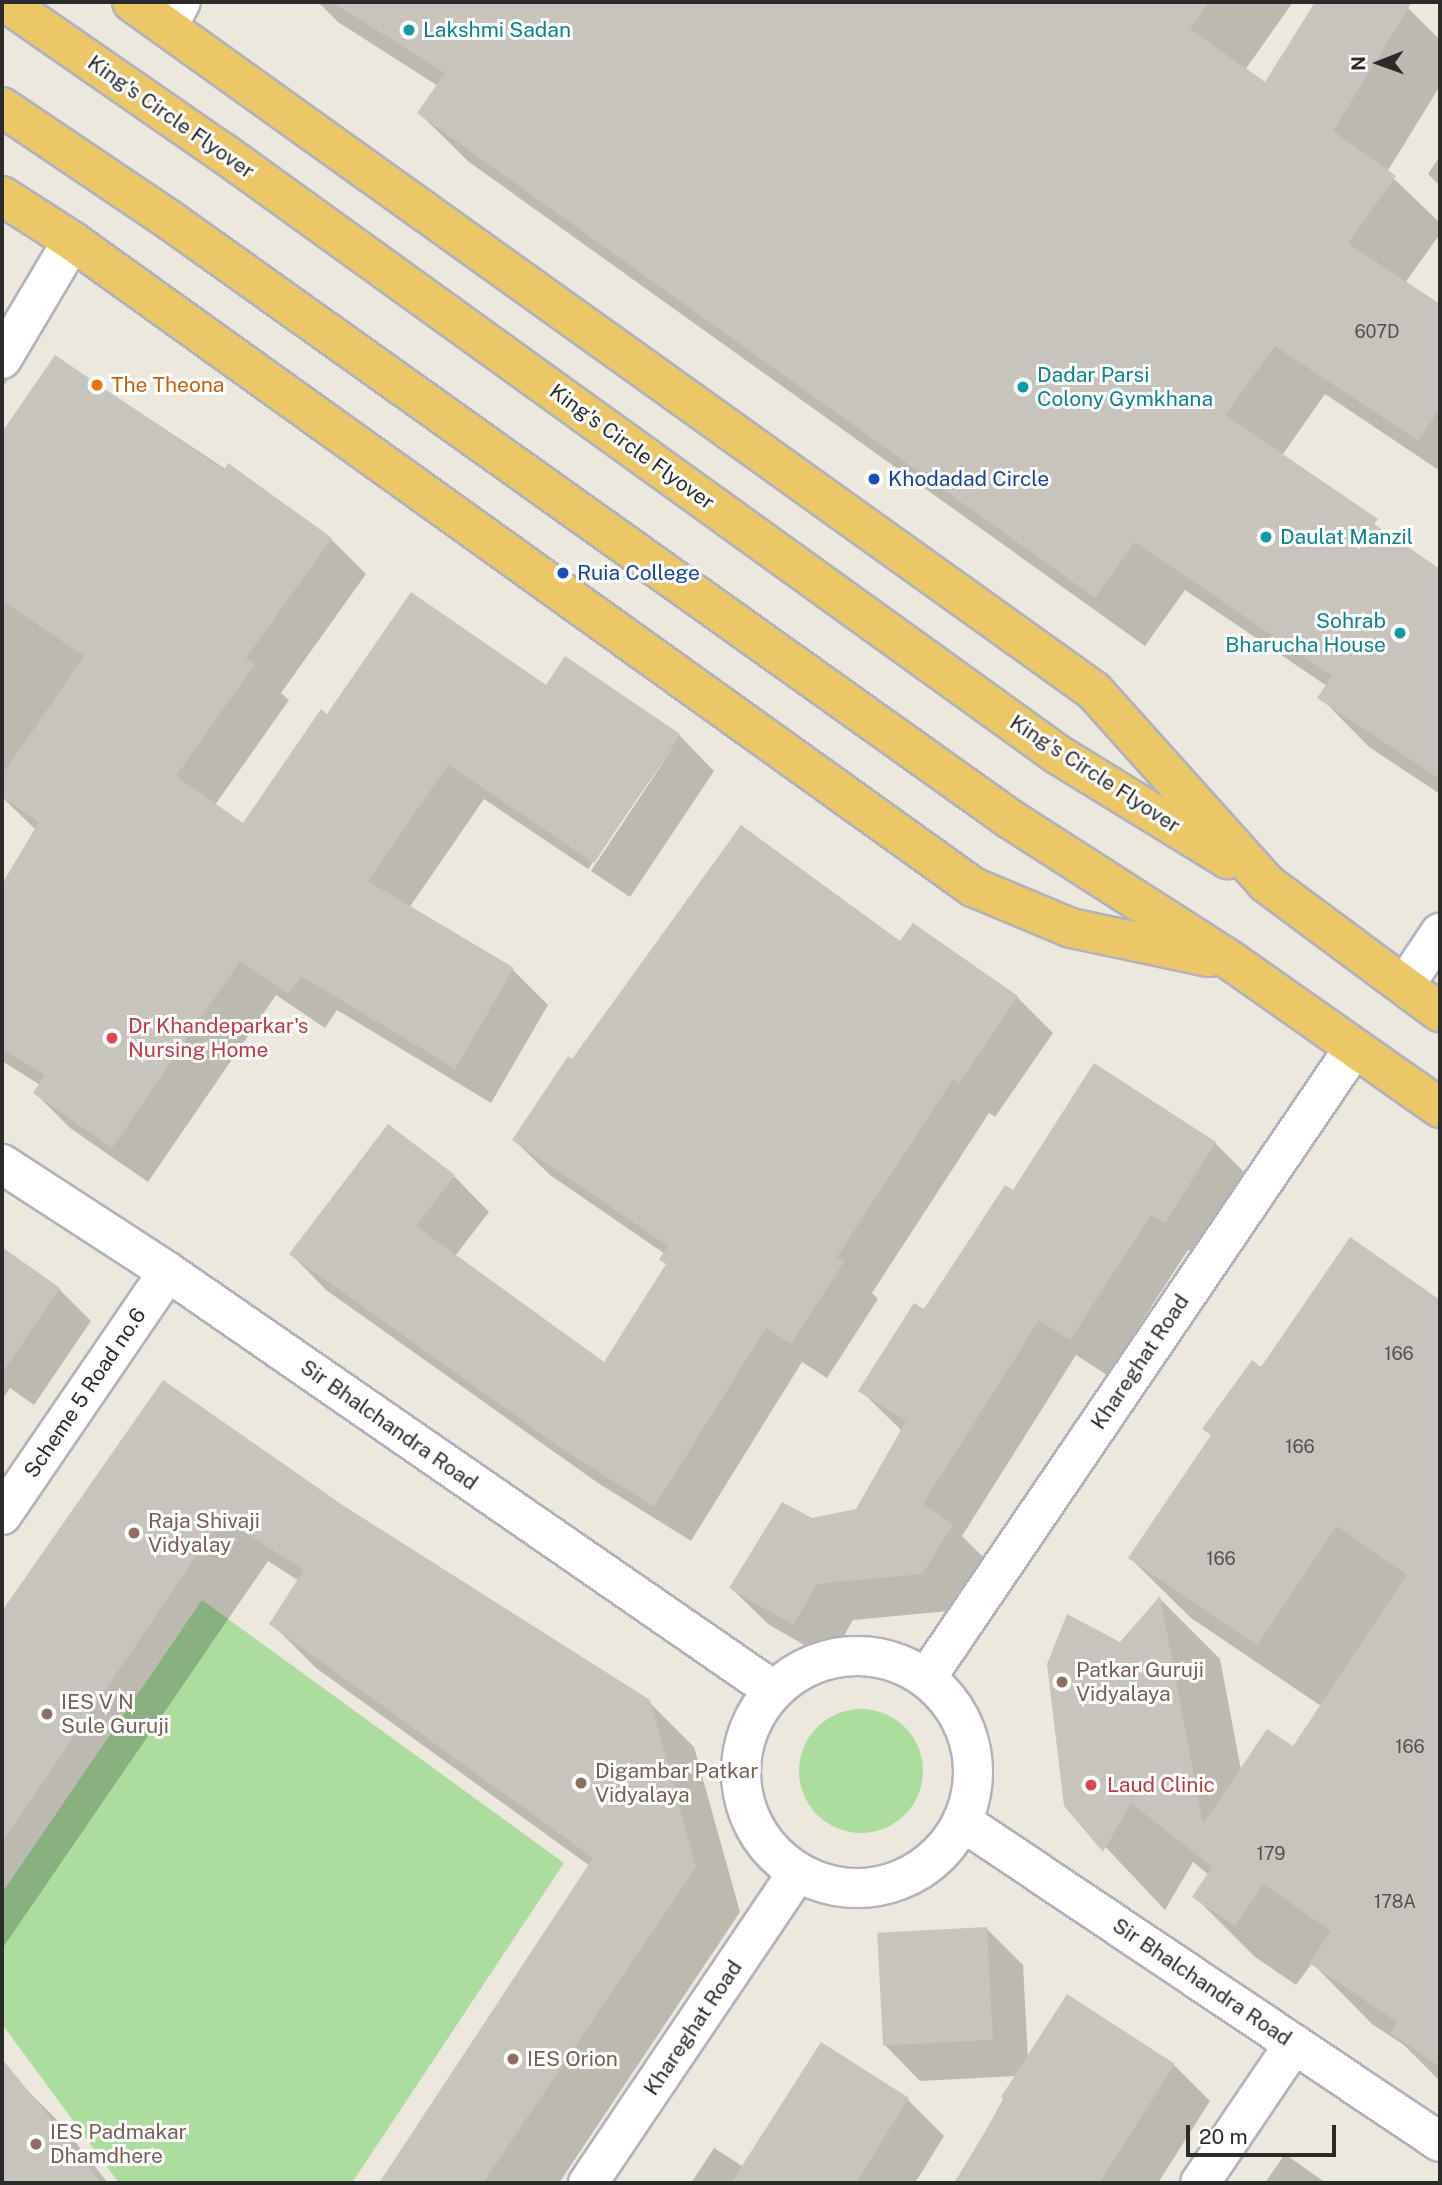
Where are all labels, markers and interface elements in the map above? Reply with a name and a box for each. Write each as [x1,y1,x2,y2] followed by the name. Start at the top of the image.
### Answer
[423,17,571,43] place label: Lakshmi Sadan
[401,22,417,38] marker: Lakshmi Sadan
[1344,28,1414,98] north arrow
[83,50,259,184] street label: King's Circle Flyover
[1347,56,1369,71] text: N
[1354,321,1400,343] house number: 607D
[1037,362,1213,412] place label: Dadar Parsi Colony Gymkhana
[111,372,225,398] place label: The Theona
[89,377,105,393] marker: The Theona
[545,379,719,515] street label: King's Circle Flyover
[1015,379,1031,395] marker: Dadar Parsi Colony Gymkhana
[888,466,1049,492] place label: Khodadad Circle
[866,471,882,487] marker: Khodadad Circle
[1280,524,1413,550] place label: Daulat Manzil
[1258,529,1274,545] marker: Daulat Manzil
[577,560,700,586] place label: Ruia College
[555,565,571,581] marker: Ruia College
[1225,608,1386,658] place label: Sohrab Bharucha House
[1392,625,1408,641] marker: Sohrab Bharucha House
[1005,710,1185,838] street label: King's Circle Flyover
[128,1013,308,1063] place label: Dr Khandeparkar's Nursing Home
[102,1028,122,1048] marker: Dr Khandeparkar's Nursing Home
[1086,1290,1194,1434] street label: Khareghat Road
[19,1303,151,1483] street label: Scheme 5 Road no.6
[1384,1343,1414,1365] house number: 166
[296,1354,482,1496] street label: Sir Bhalchandra Road
[1285,1436,1315,1458] house number: 166
[148,1508,260,1558] place label: Raja Shivaji Vidyalay
[126,1525,142,1541] marker: Raja Shivaji Vidyalay
[1206,1548,1236,1570] house number: 166
[1076,1657,1204,1707] place label: Patkar Guruji Vidyalaya
[1054,1674,1070,1690] marker: Patkar Guruji Vidyalaya
[61,1689,169,1739] place label: IES V N Sule Guruji
[39,1706,55,1722] marker: IES V N Sule Guruji
[1395,1736,1425,1758] house number: 166
[595,1758,758,1808] place label: Digambar Patkar Vidyalaya
[1107,1772,1215,1798] place label: Laud Clinic
[573,1775,589,1791] marker: Digambar Patkar Vidyalaya
[1081,1775,1101,1795] marker: Laud Clinic
[1256,1843,1286,1865] house number: 179
[1374,1891,1416,1913] house number: 178A
[1108,1913,1296,2051] street label: Sir Bhalchandra Road
[639,1956,747,2100] street label: Khareghat Road
[527,2046,618,2072] place label: IES Orion
[505,2051,521,2067] marker: IES Orion
[1190,2112,1340,2156] scale bar
[50,2119,187,2169] place label: IES Padmakar Dhamdhere
[1199,2124,1248,2149] text: 20 m
[28,2136,44,2152] marker: IES Padmakar Dhamdhere

